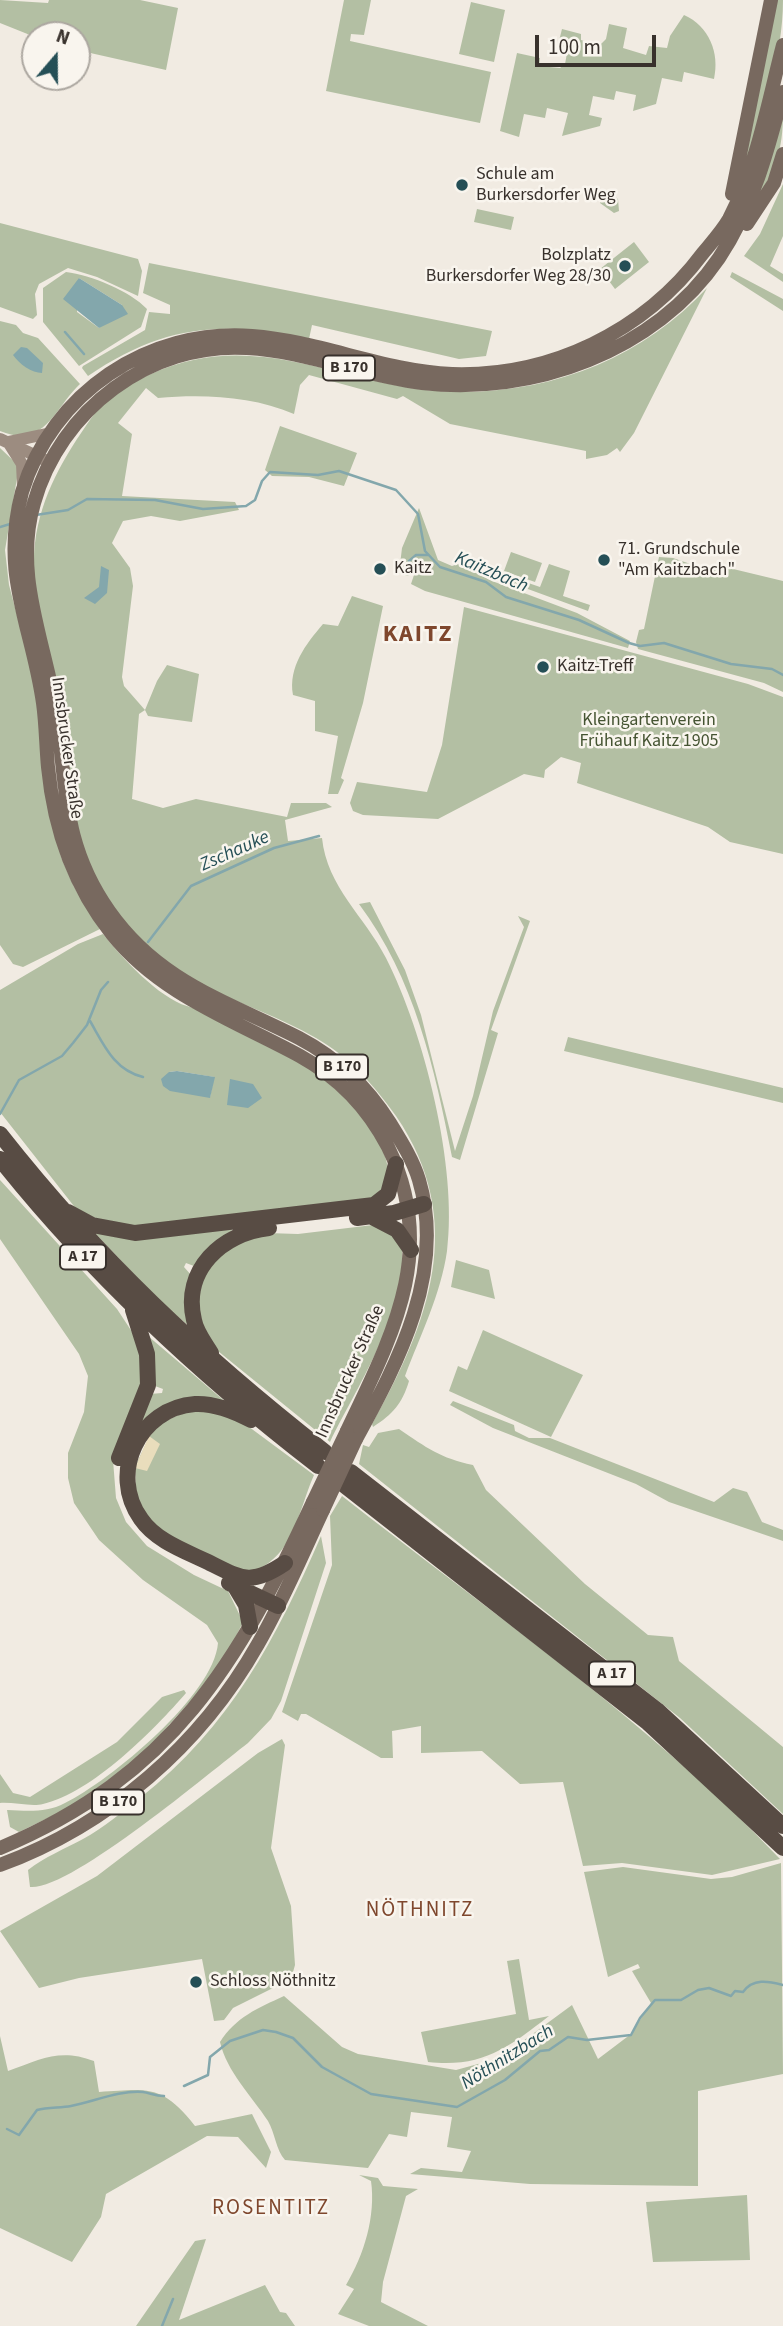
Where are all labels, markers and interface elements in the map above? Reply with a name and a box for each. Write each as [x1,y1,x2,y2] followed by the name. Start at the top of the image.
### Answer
[21,21,91,91] north arrow
[538,21,659,65] scale bar
[52,23,73,53] text: N
[548,32,601,62] text: 100 m
[476,164,616,206] place label: Schule am Burkersdorfer Weg
[454,177,470,193] marker: Schule am Burkersdorfer Weg
[426,245,611,288] place label: Bolzplatz Burkersdorfer Weg 28/30
[617,258,633,274] marker: Bolzplatz Burkersdorfer Weg 28/30
[323,356,375,380] road number: B 170
[618,539,740,582] place label: 71. Grundschule "Am Kaitzbach"
[451,547,531,599] water label: Kaitzbach
[596,552,612,568] marker: 71. Grundschule "Am Kaitzbach"
[394,558,432,580] place label: Kaitz
[372,561,388,577] marker: Kaitz
[383,622,453,650] district label: KAITZ
[557,656,633,678] place label: Kaitz-Treff
[535,659,551,675] marker: Kaitz-Treff
[45,676,87,820] street label: Innsbrucker Straße
[579,710,719,752] park label: Kleingartenverein Frühauf Kaitz 1905
[197,827,273,877] water label: Zschauke
[316,1054,368,1079] road number: B 170
[60,1245,106,1270] road number: A 17
[312,1302,390,1442] street label: Innsbrucker Straße
[589,1662,635,1686] road number: A 17
[92,1790,144,1814] road number: B 170
[367,1898,473,1924] district label: NÖTHNITZ
[210,1971,336,1993] place label: Schloss Nöthnitz
[188,1974,204,1990] marker: Schloss Nöthnitz
[458,2021,558,2095] water label: Nöthnitzbach
[213,2196,329,2222] district label: ROSENTITZ

